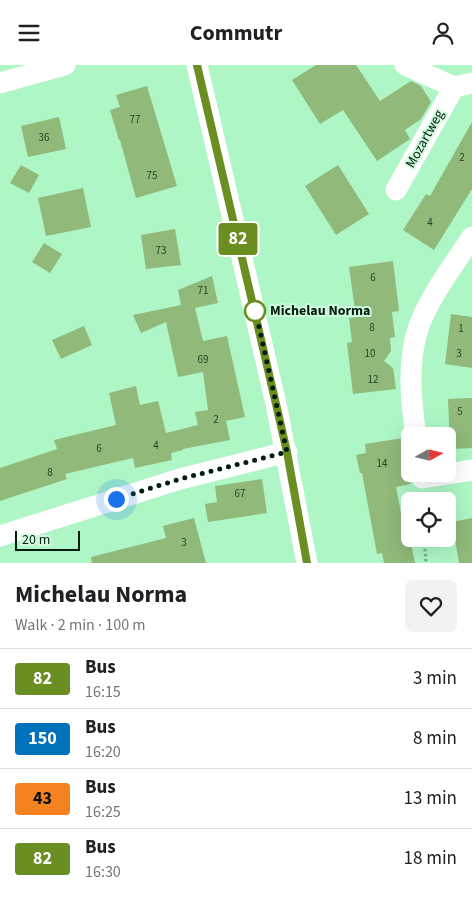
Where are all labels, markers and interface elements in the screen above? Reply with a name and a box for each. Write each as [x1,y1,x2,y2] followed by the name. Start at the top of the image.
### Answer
[190,17,282,49] text: Commutr
[15,19,43,47] icon: menu
[429,19,457,47] icon: person
[401,106,449,172] street label: Mozartweg
[130,112,140,127] house number: 77
[39,130,50,145] house number: 36
[459,150,465,165] house number: 2
[147,168,157,183] house number: 75
[427,215,433,230] house number: 4
[216,223,260,255] line badge: 82
[228,226,248,251] text: 82
[156,243,166,258] house number: 73
[370,270,376,285] house number: 6
[198,283,208,298] house number: 71
[244,300,266,322] marker: Michelau Norma
[270,301,371,321] place label: Michelau Norma
[369,320,375,335] house number: 8
[458,321,464,336] house number: 1
[365,346,375,361] house number: 10
[456,346,462,361] house number: 3
[198,352,208,367] house number: 69
[368,372,378,387] house number: 12
[457,404,463,419] house number: 5
[213,412,219,427] house number: 2
[401,427,456,483] north arrow
[401,427,456,547] map controls
[153,438,159,453] house number: 4
[96,441,102,456] house number: 6
[377,456,388,471] house number: 14
[47,465,53,480] house number: 8
[235,486,245,501] house number: 67
[104,487,129,512] your location
[401,492,456,547] button: locate
[15,528,80,551] scale bar
[22,530,50,550] text: 20 m
[181,535,187,550] house number: 3
[15,577,187,612] text: Michelau Norma
[405,580,457,632] button: heart
[15,614,146,636] text: Walk · 2 min · 100 m
[85,654,116,681] text: Bus
[413,665,457,692] text: 3 min
[33,666,52,691] text: 82
[85,681,121,703] text: 16:15
[85,714,116,741] text: Bus
[413,725,457,752] text: 8 min
[28,726,57,751] text: 150
[85,741,121,763] text: 16:20
[85,774,116,801] text: Bus
[403,785,457,812] text: 13 min
[33,786,52,811] text: 43
[85,801,121,823] text: 16:25
[85,834,116,861] text: Bus
[403,845,457,872] text: 18 min
[33,846,52,871] text: 82
[85,861,121,883] text: 16:30

